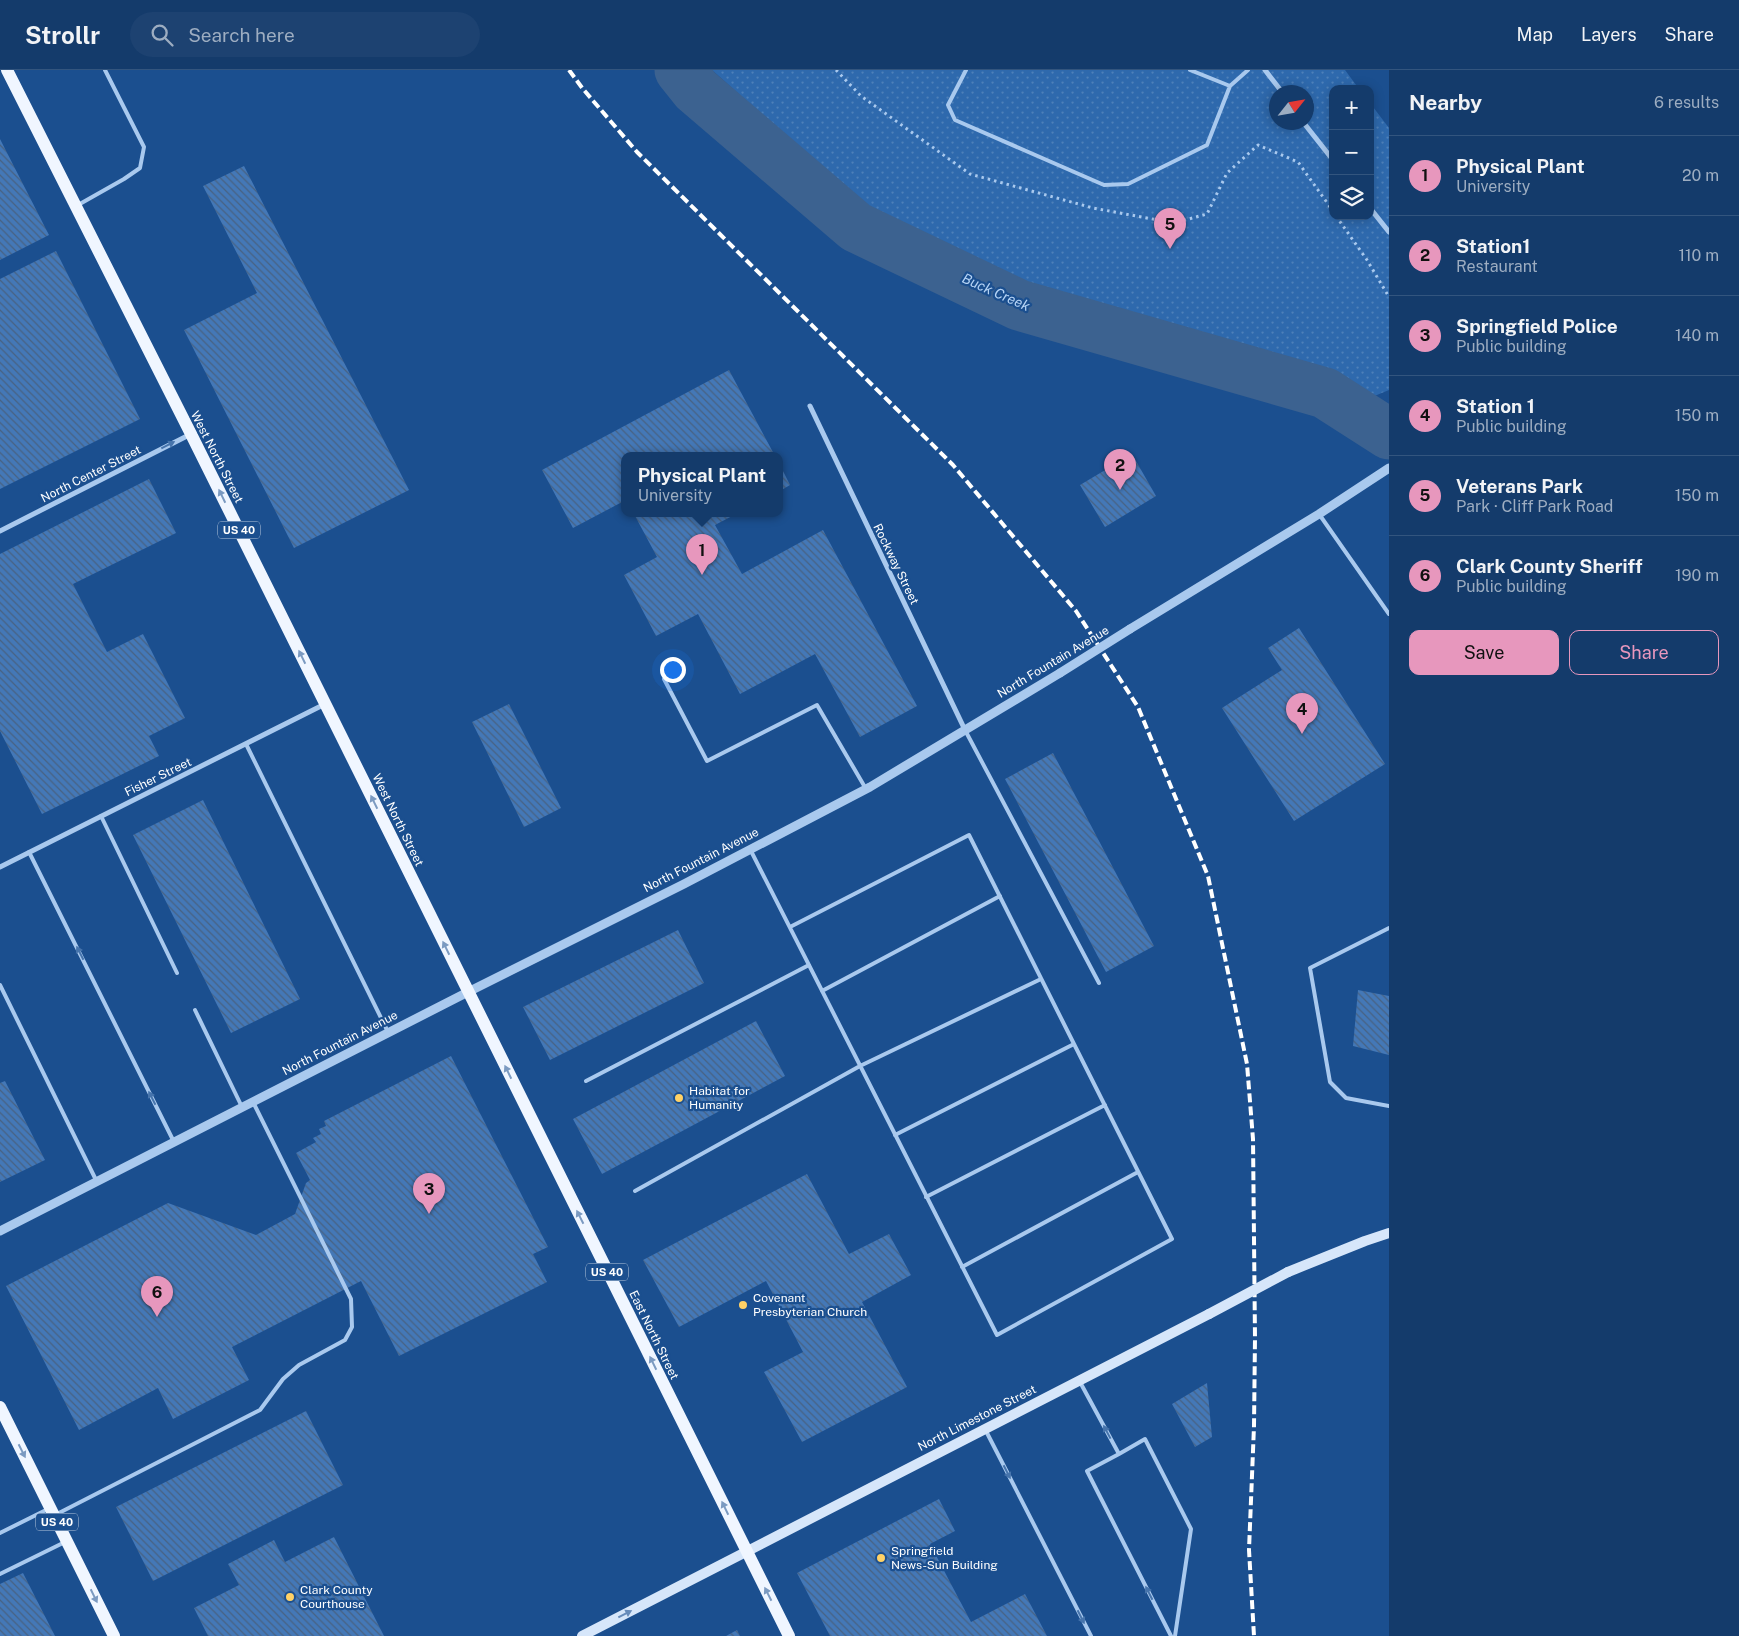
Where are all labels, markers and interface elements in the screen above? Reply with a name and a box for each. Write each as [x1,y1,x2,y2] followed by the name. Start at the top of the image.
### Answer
[130,12,480,57] search box
[25,21,100,49] text: Strollr
[148,21,176,49] icon: search
[188,24,295,46] text: Search here
[1517,24,1553,45] text: Map
[1581,24,1637,45] text: Layers
[1665,24,1714,45] text: Share
[1269,85,1314,130] north arrow
[1329,85,1374,220] map controls
[1329,85,1374,130] button: +
[1409,90,1482,115] text: Nearby
[1654,93,1719,112] text: 6 results
[1329,130,1374,175] button: −
[1456,155,1585,177] text: Physical Plant
[1422,166,1428,185] text: 1
[1682,166,1719,185] text: 20 m
[1329,175,1374,220] button: layers
[1456,177,1530,196] text: University
[1154,208,1186,249] pin: 5
[1456,235,1531,257] text: Station1
[1420,246,1430,265] text: 2
[1678,246,1719,265] text: 110 m
[1456,257,1538,276] text: Restaurant
[960,270,1033,314] water label: Buck Creek
[1456,315,1618,337] text: Springfield Police
[1420,326,1430,345] text: 3
[1675,326,1719,345] text: 140 m
[1456,337,1567,356] text: Public building
[1456,395,1535,417] text: Station 1
[1420,406,1430,425] text: 4
[1675,406,1719,425] text: 150 m
[188,409,246,505] street label: West North Street
[1456,417,1567,436] text: Public building
[161,441,175,449] one-way arrow
[39,443,144,505] street label: North Center Street
[1104,449,1136,490] pin: 2
[621,452,783,517] popup
[638,464,766,486] text: Physical Plant
[1456,475,1583,497] text: Veterans Park
[638,486,712,505] text: University
[1420,486,1430,505] text: 5
[1675,486,1719,505] text: 150 m
[217,488,226,503] one-way arrow
[1456,497,1613,516] text: Park · Cliff Park Road
[870,521,922,607] street label: Rockway Street
[218,522,260,538] road number: US 40
[686,534,718,575] pin: 1
[1456,555,1642,577] text: Clark County Sheriff
[1420,566,1430,585] text: 6
[1675,566,1719,585] text: 190 m
[1456,577,1567,596] text: Public building
[995,623,1111,701] street label: North Fountain Avenue
[1409,630,1559,675] button: Save
[1569,630,1719,675] button: Share
[297,650,305,664] one-way arrow
[660,657,686,683] your location
[1286,693,1318,734] pin: 4
[122,755,194,799] street label: Fisher Street
[370,772,427,869] street label: West North Street
[370,795,378,810] one-way arrow
[641,825,761,895] street label: North Fountain Avenue
[442,941,450,955] one-way arrow
[75,946,83,960] one-way arrow
[280,1008,400,1078] street label: North Fountain Avenue
[504,1064,512,1079] one-way arrow
[689,1084,750,1112] place label: Habitat for Humanity
[148,1091,156,1106] one-way arrow
[673,1092,685,1104] marker: Habitat for Humanity
[413,1173,445,1214] pin: 3
[576,1210,584,1224] one-way arrow
[586,1264,628,1280] road number: US 40
[141,1276,173,1317] pin: 6
[626,1288,682,1382] street label: East North Street
[753,1291,867,1319] place label: Covenant Presbyterian Church
[737,1299,749,1311] marker: Covenant Presbyterian Church
[648,1355,657,1370] one-way arrow
[916,1382,1039,1454] street label: North Limestone Street
[1103,1425,1111,1439] one-way arrow
[18,1444,26,1458] one-way arrow
[1003,1465,1011,1479] one-way arrow
[721,1501,729,1515] one-way arrow
[36,1514,78,1530] road number: US 40
[891,1544,998,1572] place label: Springfield News-Sun Building
[875,1552,887,1564] marker: Springfield News-Sun Building
[300,1583,373,1611] place label: Clark County Courthouse
[1144,1585,1153,1600] one-way arrow
[763,1587,771,1601] one-way arrow
[90,1589,98,1603] one-way arrow
[284,1591,296,1603] marker: Clark County Courthouse
[1077,1609,1085,1624] one-way arrow
[618,1610,632,1618] one-way arrow

